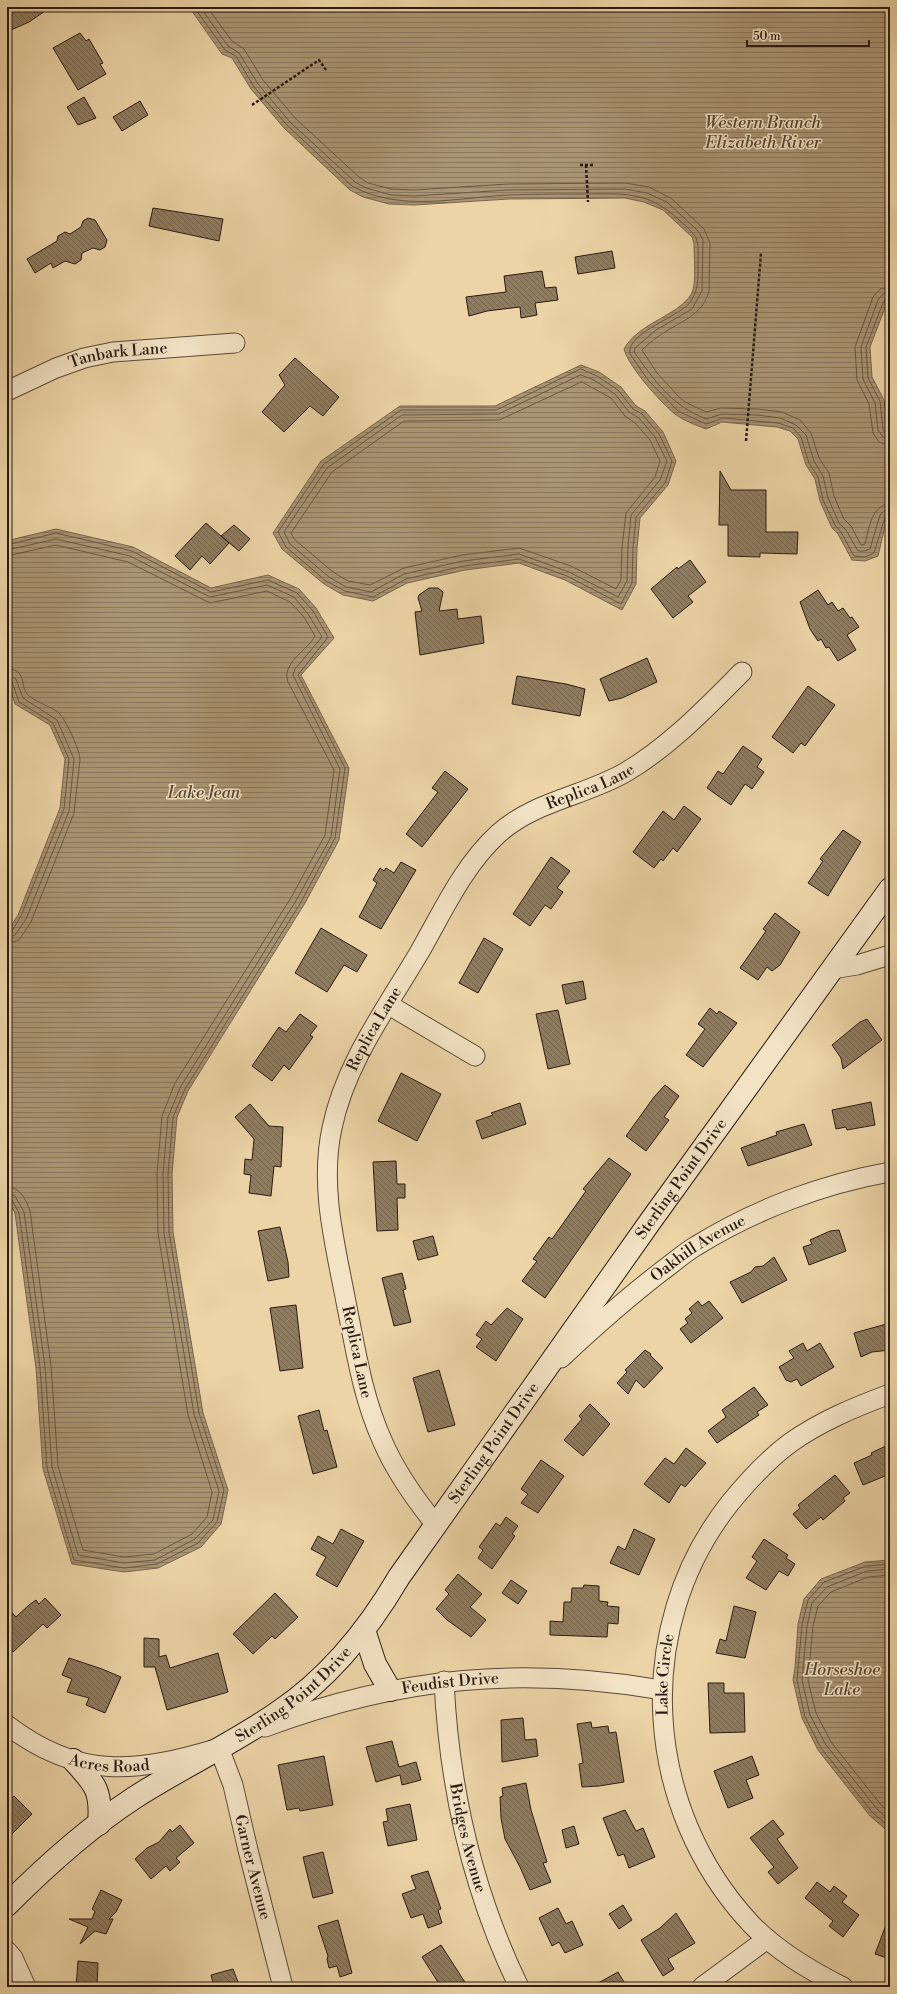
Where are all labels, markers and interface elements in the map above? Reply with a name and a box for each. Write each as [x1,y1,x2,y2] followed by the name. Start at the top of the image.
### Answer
[747,22,869,48] scale bar
[753,29,781,44] text: 50 m
[704,112,822,154] water label: Western Branch Elizabeth River
[66,338,168,373] street label: Tanbark Lane
[543,759,638,814] street label: Replica Lane
[167,782,241,804] water label: Lake Jean
[342,983,406,1074] street label: Replica Lane
[631,1114,731,1243] street label: Sterling Point Drive
[646,1210,749,1286] street label: Oakhill Avenue
[337,1304,377,1400] street label: Replica Lane
[444,1378,543,1508] street label: Sterling Point Drive
[652,1632,679,1716] street label: Lake Circle
[232,1642,356,1747] street label: Sterling Point Drive
[803,1659,880,1701] water label: Horseshoe Lake
[400,1668,499,1699] street label: Feudist Drive
[66,1749,151,1777] street label: Acres Road
[445,1781,491,1895] street label: Bridges Avenue
[230,1813,275,1922] street label: Garner Avenue

